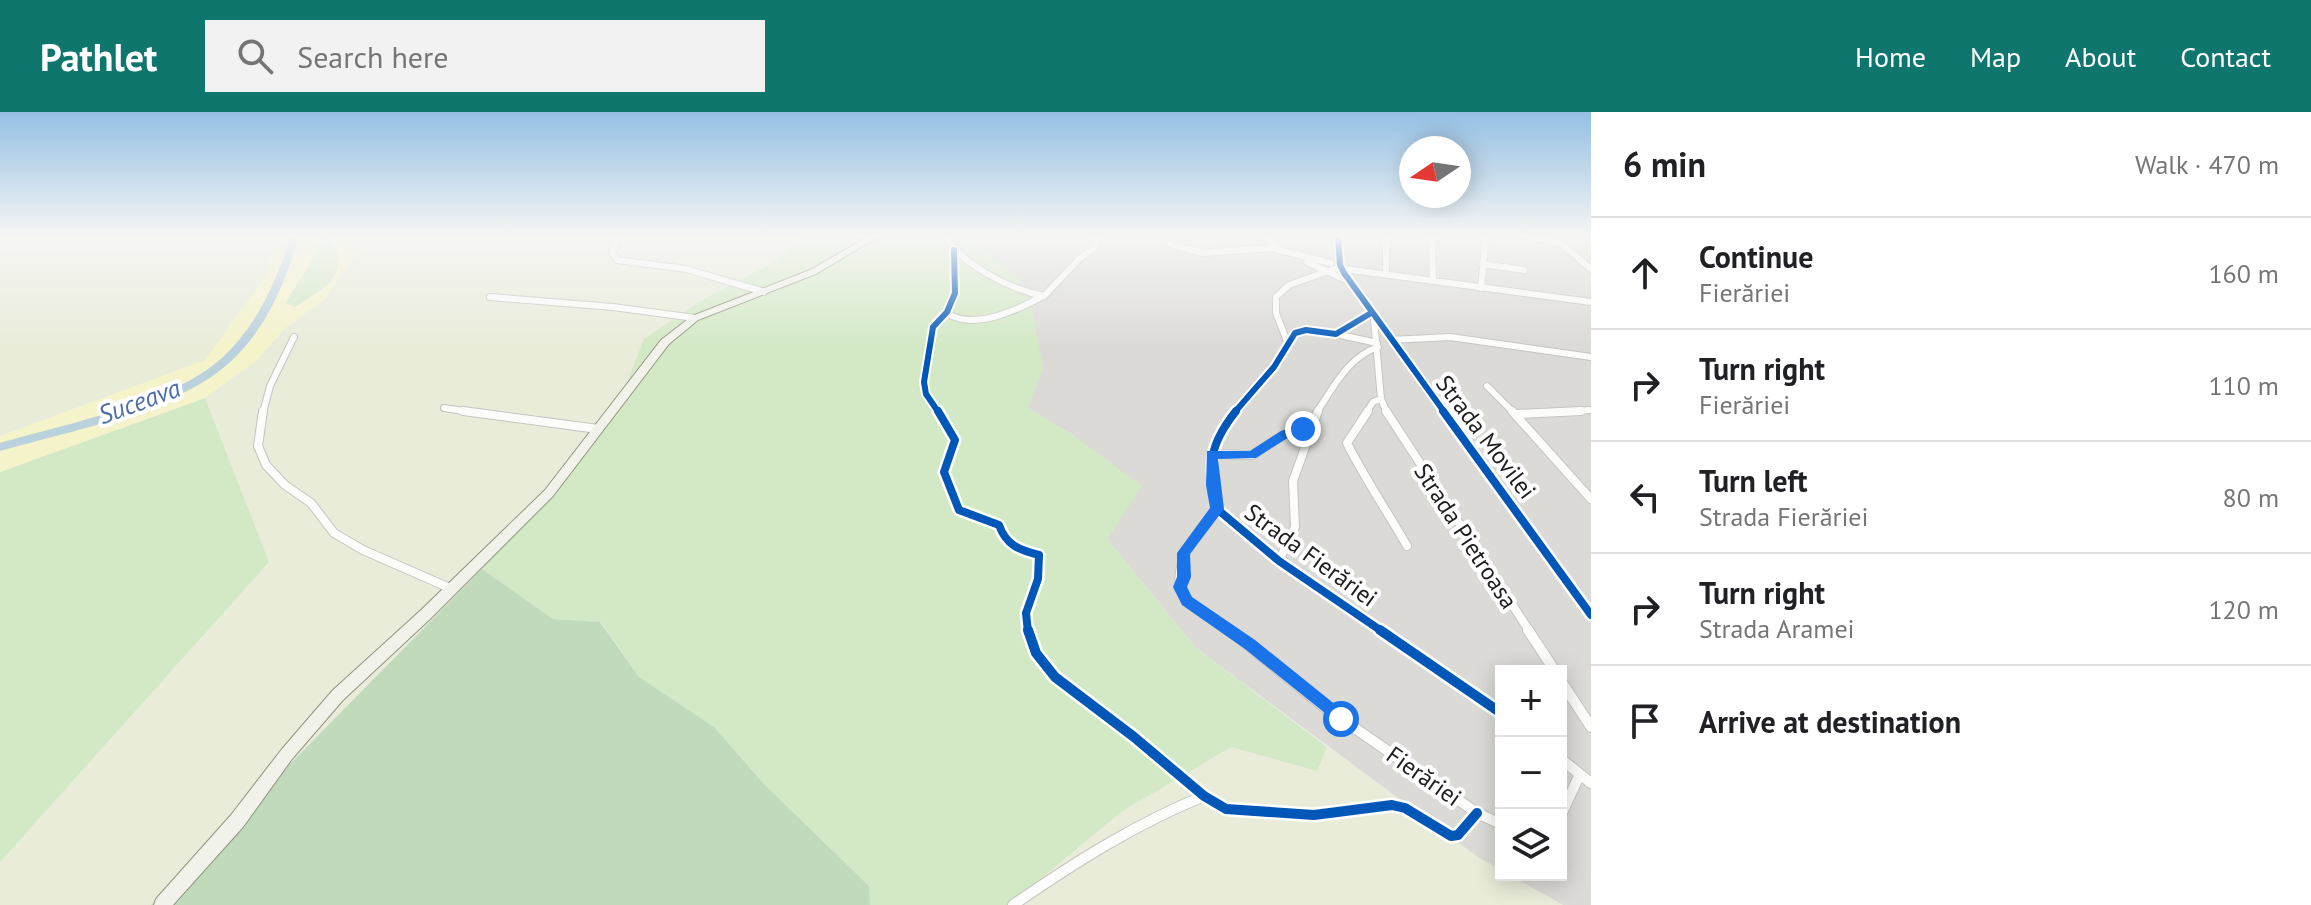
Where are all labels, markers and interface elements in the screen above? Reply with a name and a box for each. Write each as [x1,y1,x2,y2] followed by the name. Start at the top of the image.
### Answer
[205,20,765,92] search box
[40,32,157,81] text: Pathlet
[233,34,277,78] icon: search
[297,37,449,76] text: Search here
[1855,38,1926,75] text: Home
[1970,38,2021,75] text: Map
[2065,38,2136,75] text: About
[2180,38,2271,75] text: Contact
[1399,136,1471,208] north arrow
[1623,142,1706,186] text: 6 min
[2135,148,2279,181] text: Walk · 470 m
[1699,237,1813,276] text: Continue
[1623,251,1667,295] icon: ahead
[2208,257,2279,290] text: 160 m
[1699,276,1790,309] text: Fierăriei
[1699,349,1825,388] text: Turn right
[1623,363,1667,407] icon: right
[1429,369,1543,505] street label: Strada Movilei
[2208,369,2279,402] text: 110 m
[93,371,185,431] water label: Suceava
[1699,388,1790,421] text: Fierăriei
[1285,411,1321,447] route end
[1407,457,1525,615] street label: Strada Pietroasa
[1699,461,1807,500] text: Turn left
[1623,475,1667,519] icon: left
[2223,481,2279,514] text: 80 m
[1239,496,1383,614] street label: Strada Fierăriei
[1699,500,1869,533] text: Strada Fierăriei
[1699,573,1825,612] text: Turn right
[1623,587,1667,631] icon: right
[2208,593,2279,626] text: 120 m
[1699,612,1855,645] text: Strada Aramei
[1495,665,1567,881] map controls
[1495,665,1567,737] button: +
[1623,699,1667,743] icon: arrive
[1323,701,1359,737] route start
[1699,702,1961,741] text: Arrive at destination
[1495,737,1567,809] button: −
[1381,739,1467,813] street label: Fierăriei
[1495,809,1567,881] button: layers

